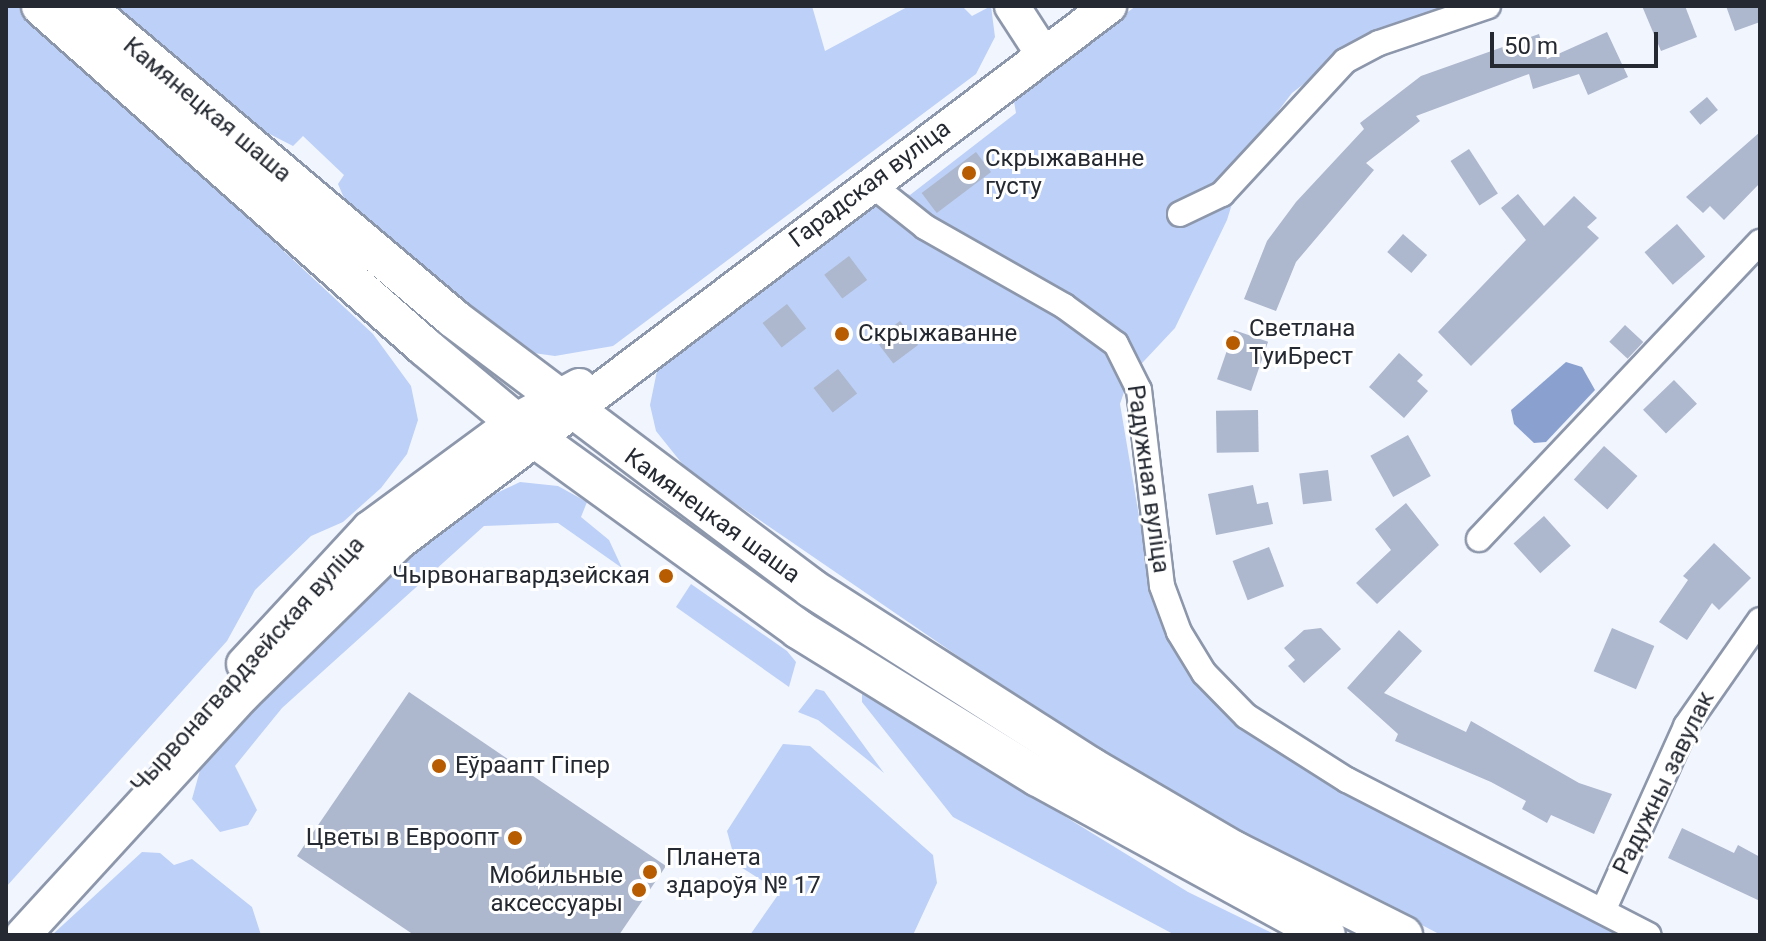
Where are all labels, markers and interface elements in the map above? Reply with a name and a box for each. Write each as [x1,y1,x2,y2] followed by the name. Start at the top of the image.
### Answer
[1494,16,1662,66] scale bar
[117,31,297,189] street label: Камянецкая шаша
[1504,32,1558,60] text: 50 m
[784,114,956,254] street label: Гарадская вуліца
[985,145,1144,201] place label: Скрыжаванне густу
[960,164,978,182] marker: Скрыжаванне густу
[1249,315,1355,371] place label: Светлана ТуиБрест
[858,320,1017,348] place label: Скрыжаванне
[833,325,851,343] marker: Скрыжаванне
[1224,334,1242,352] marker: Светлана ТуиБрест
[1121,383,1175,575] street label: Радужная вуліца
[618,443,806,589] street label: Камянецкая шаша
[125,531,371,799] street label: Чырвонагвардзейская вуліца
[392,562,650,590] place label: Чырвонагвардзейская
[657,567,675,585] marker: Чырвонагвардзейская
[1607,687,1721,879] street label: Радужны завулак
[455,752,610,780] place label: Еўраапт Гіпер
[430,757,448,775] marker: Еўраапт Гіпер
[306,824,499,852] place label: Цветы в Евроопт
[506,829,524,847] marker: Цветы в Евроопт
[666,844,821,900] place label: Планета здароўя № 17
[489,862,623,918] place label: Мобильные аксессуары
[641,863,659,881] marker: Планета здароўя № 17
[630,881,648,899] marker: Мобильные аксессуары

